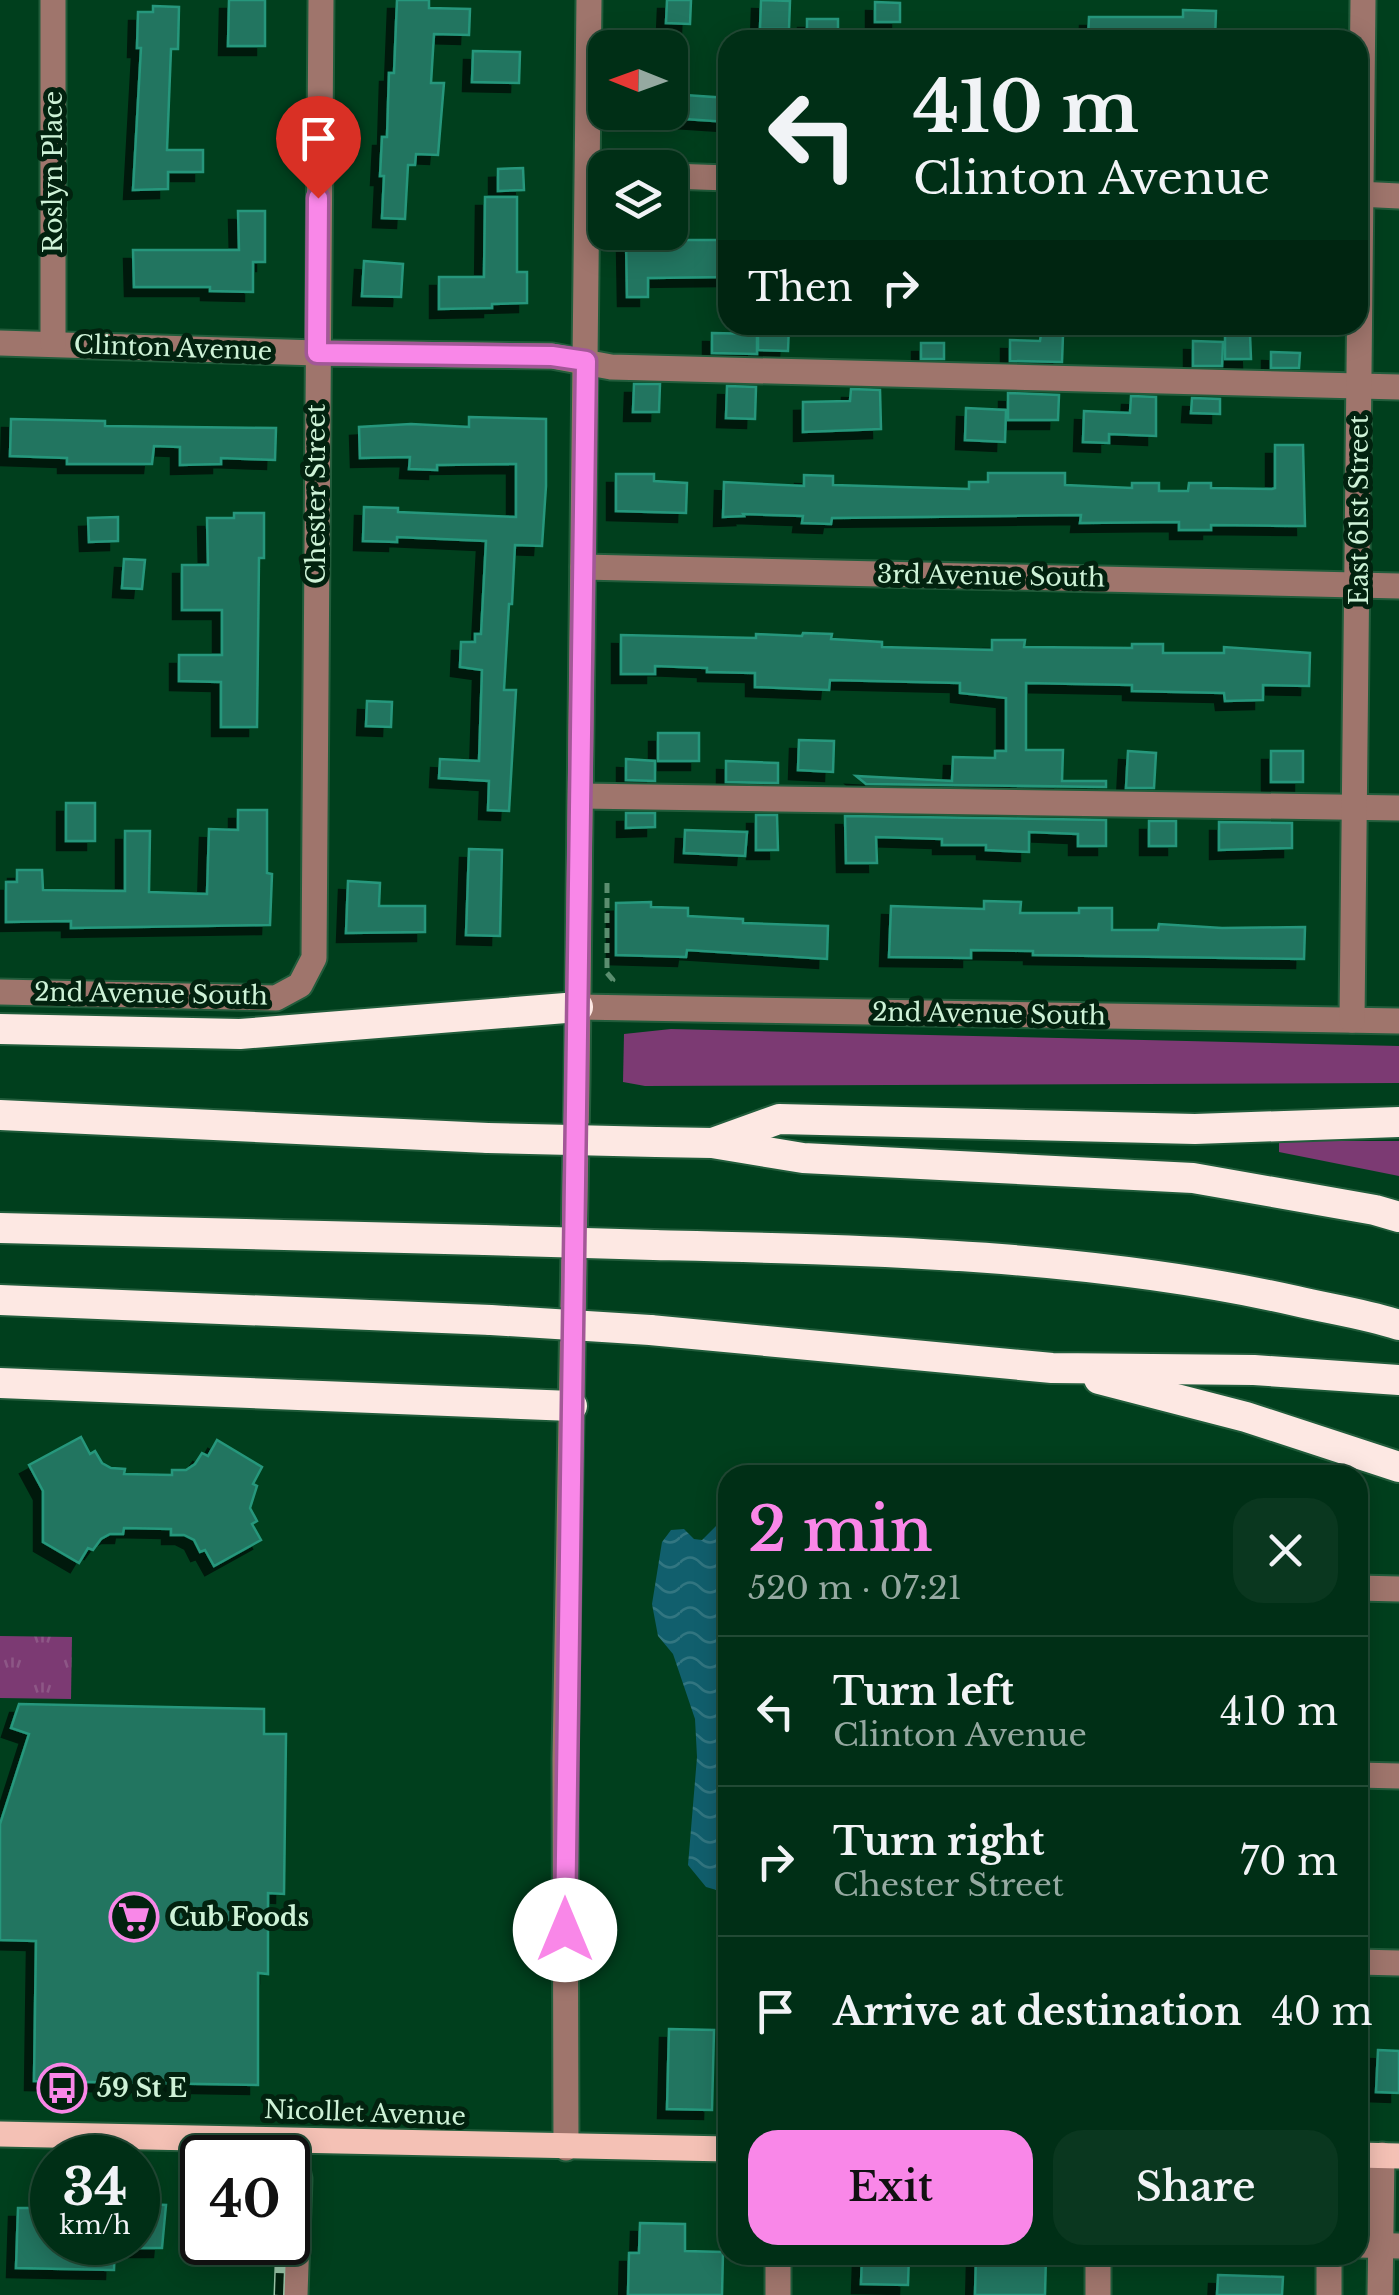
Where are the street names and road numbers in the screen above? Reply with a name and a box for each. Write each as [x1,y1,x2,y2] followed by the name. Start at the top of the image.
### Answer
[38,91,69,253] street label: Roslyn Place
[73,329,273,367] street label: Clinton Avenue
[301,403,332,584] street label: Chester Street
[1344,414,1375,605] street label: East 61st Street
[877,559,1105,593] street label: 3rd Avenue South
[34,976,268,1012] street label: 2nd Avenue South
[872,996,1106,1032] street label: 2nd Avenue South
[264,2094,466,2132] street label: Nicollet Avenue

